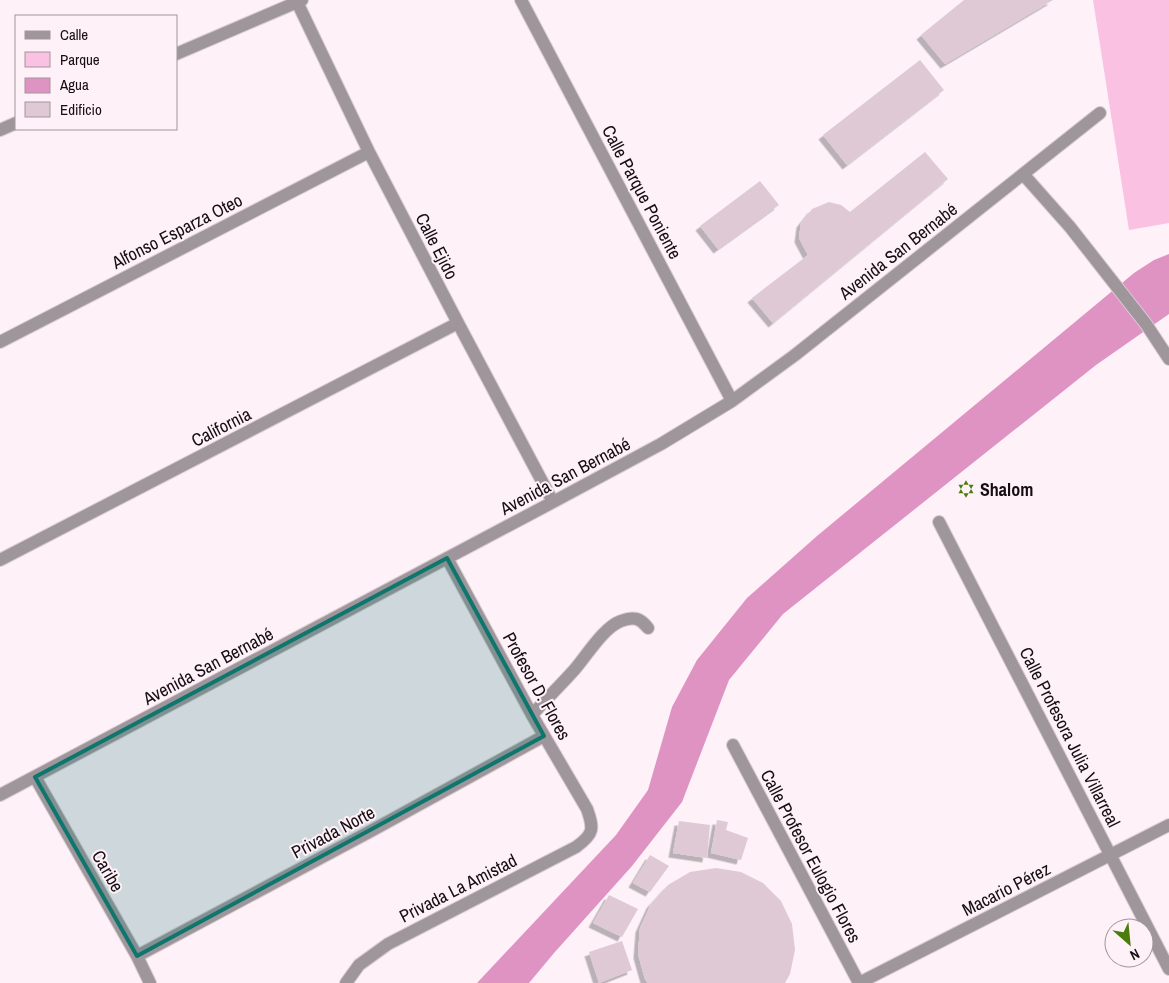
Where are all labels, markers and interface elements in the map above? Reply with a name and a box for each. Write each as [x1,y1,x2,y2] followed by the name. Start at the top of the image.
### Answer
[15,15,178,130] legend
[60,24,88,45] text: Calle
[60,49,100,70] text: Parque
[59,74,89,95] text: Agua
[60,99,102,120] text: Edificio
[596,121,688,263] street label: Calle Parque Poniente
[106,187,247,275] street label: Alfonso Esparza Oteo
[833,197,963,306] street label: Avenida San Bernabé
[410,209,464,283] street label: Calle Ejido
[187,401,255,453] street label: California
[495,431,635,521] street label: Avenida San Bernabé
[980,477,1033,502] place label: Shalom
[956,479,976,499] synagogue icon: Shalom
[138,621,278,711] street label: Avenida San Bernabé
[497,628,577,744] street label: Profesor D. Flores
[1014,643,1126,831] street label: Calle Profesora Julia Villarreal
[755,765,867,947] street label: Calle Profesor Eulogio Flores
[287,800,379,864] street label: Privada Norte
[86,846,130,896] street label: Caribe
[395,848,521,928] street label: Privada La Amistad
[958,856,1054,922] street label: Macario Pérez
[1104,918,1154,968] north arrow
[1127,945,1143,964] text: N

